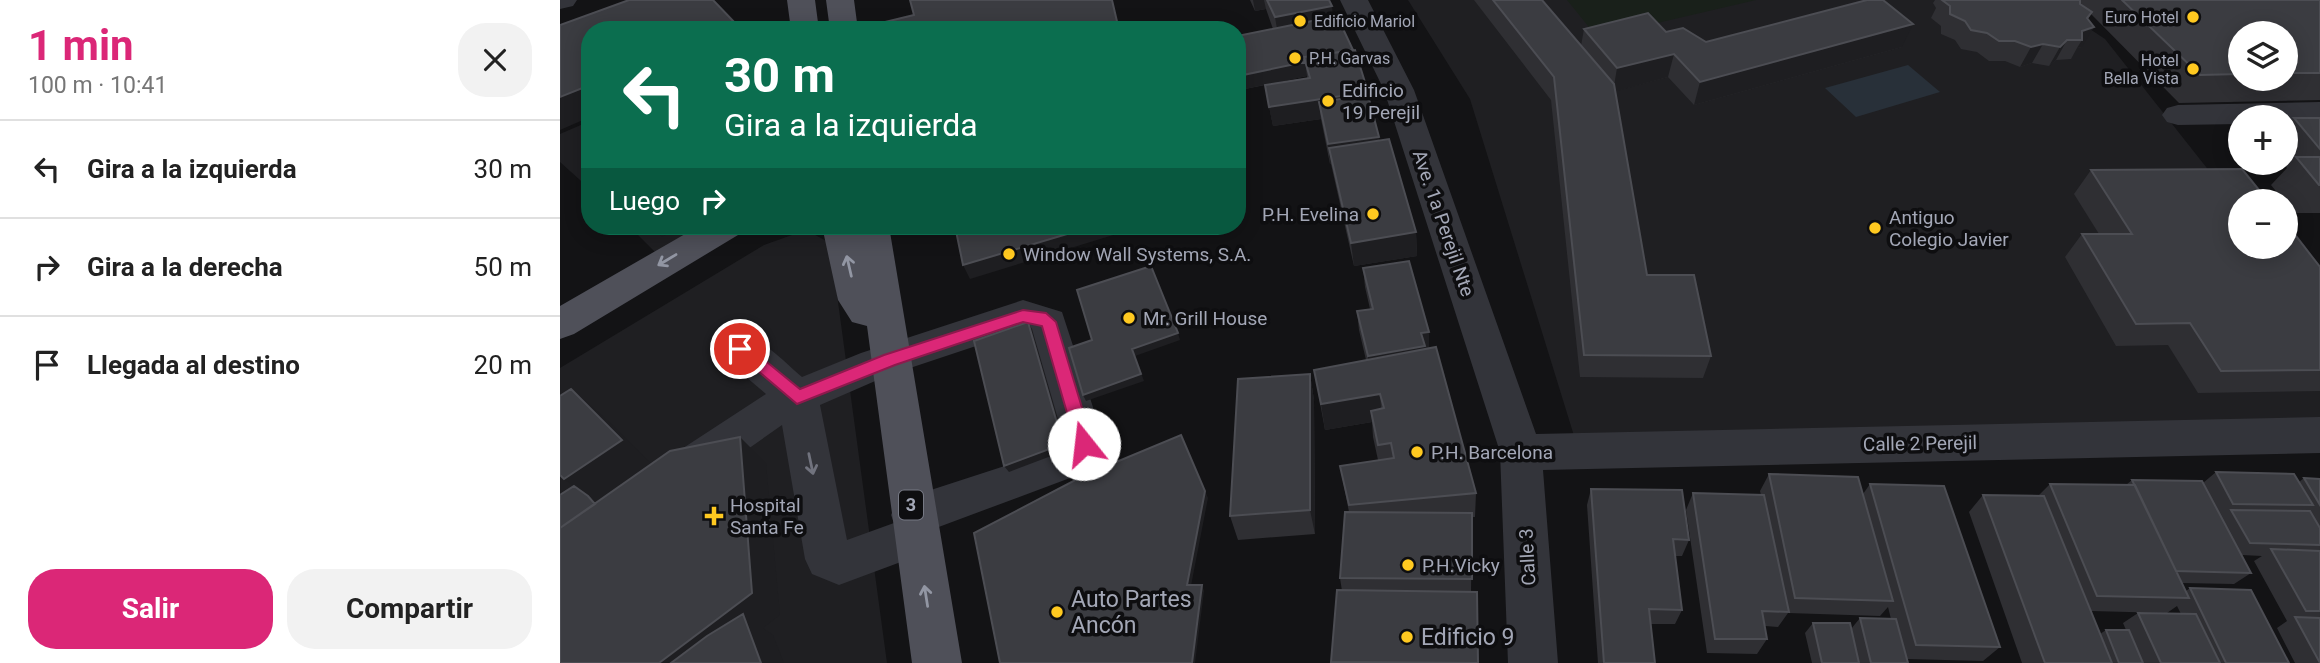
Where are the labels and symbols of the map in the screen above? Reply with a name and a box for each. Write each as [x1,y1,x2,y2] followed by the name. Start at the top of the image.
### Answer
[2105,8,2179,27] place label: Euro Hotel
[2185,9,2201,25] marker: Euro Hotel
[1314,12,1415,31] place label: Edificio Mariol
[1292,13,1308,29] marker: Edificio Mariol
[1309,49,1390,68] place label: P.H. Garvas
[1287,50,1303,66] marker: P.H. Garvas
[2104,51,2179,88] place label: Hotel Bella Vista
[2185,61,2201,77] marker: Hotel Bella Vista
[1342,79,1420,124] place label: Edificio 19 Perejil
[1320,93,1336,109] marker: Edificio 19 Perejil
[1408,147,1479,299] street label: Ave. 1a Perejil Nte
[1262,203,1359,226] place label: P.H. Evelina
[1365,206,1381,222] marker: P.H. Evelina
[1889,206,2009,251] place label: Antiguo Colegio Javier
[1867,220,1883,236] marker: Antiguo Colegio Javier
[1023,243,1251,266] place label: Window Wall Systems, S.A.
[1001,246,1017,262] marker: Window Wall Systems, S.A.
[658,254,678,268] one-way arrow
[842,255,856,278] one-way arrow
[1143,307,1267,330] place label: Mr. Grill House
[1121,310,1137,326] marker: Mr. Grill House
[710,319,770,379] pin
[1047,407,1121,481] position arrow
[1863,431,1977,456] street label: Calle 2 Perejil
[1431,441,1553,464] place label: P.H. Barcelona
[1409,444,1425,460] marker: P.H. Barcelona
[805,452,819,475] one-way arrow
[899,490,923,520] road number: 3
[730,494,804,539] place label: Hospital Santa Fe
[704,506,724,526] marker: Hospital Santa Fe
[1515,528,1540,586] street label: Calle 3
[1422,554,1500,577] place label: P.H.Vicky
[1400,557,1416,573] marker: P.H.Vicky
[919,585,932,607] one-way arrow
[1071,586,1192,639] place label: Auto Partes Ancón
[1049,604,1065,620] marker: Auto Partes Ancón
[1421,624,1515,651] place label: Edificio 9
[1399,629,1415,645] marker: Edificio 9

